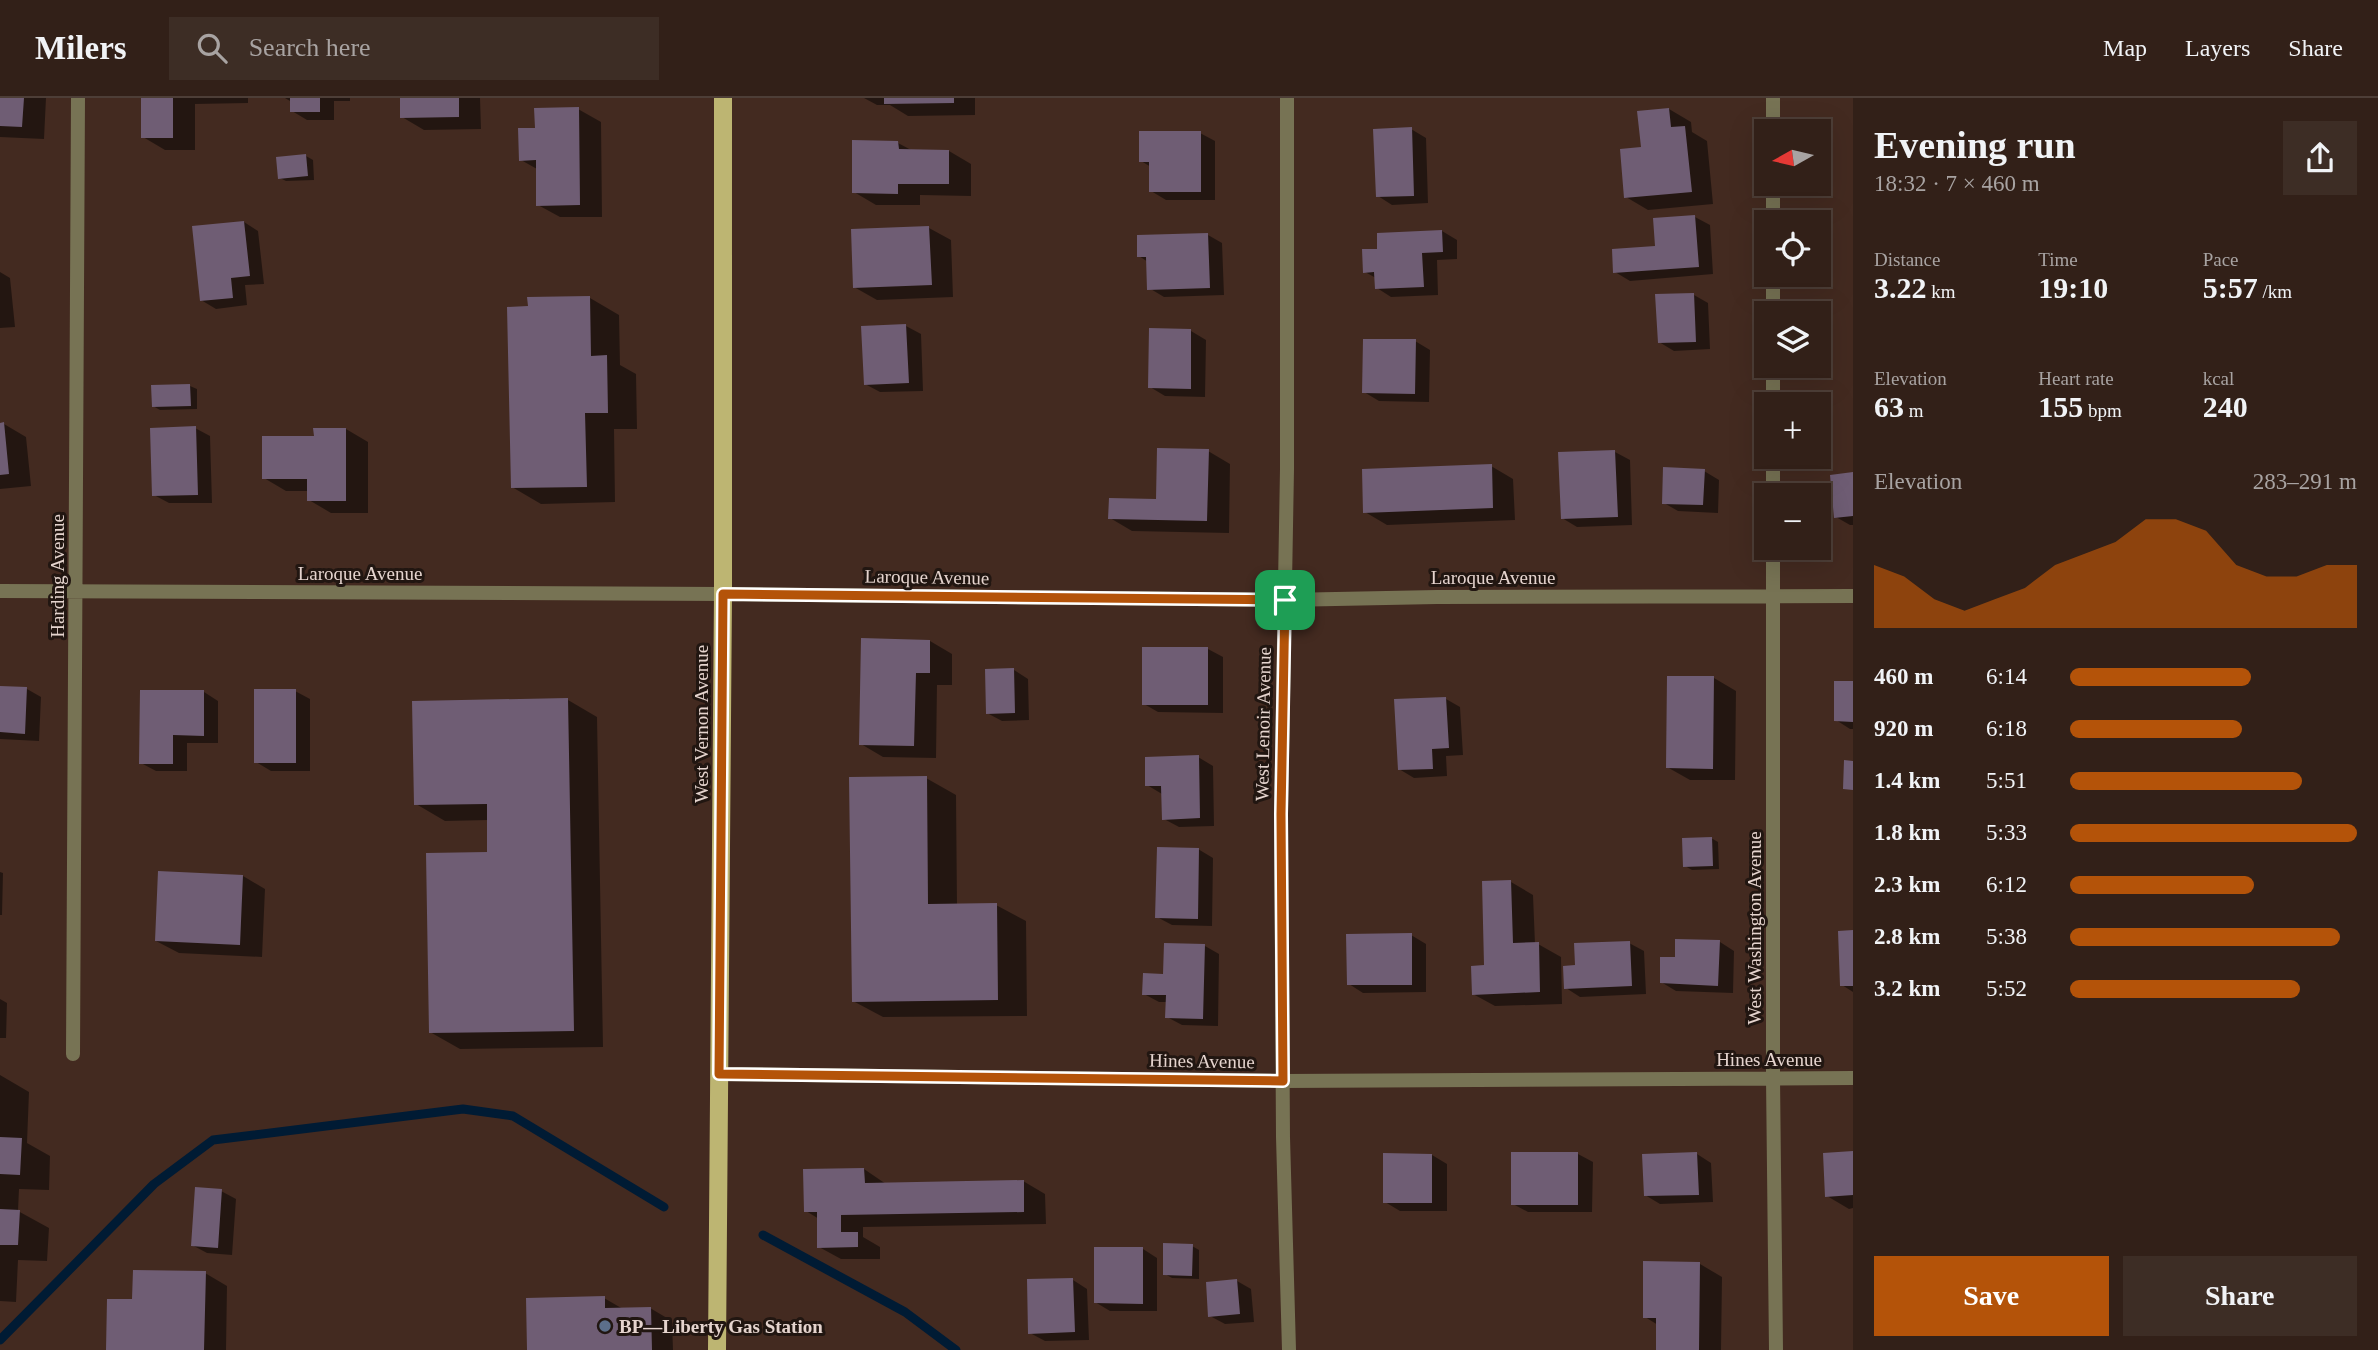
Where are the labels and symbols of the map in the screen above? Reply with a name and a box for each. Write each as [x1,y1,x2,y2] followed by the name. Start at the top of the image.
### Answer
[1754,119,1830,196] north arrow
[47,514,68,638] street label: Harding Avenue
[298,563,422,584] street label: Laroque Avenue
[864,565,990,589] street label: Laroque Avenue
[1431,567,1555,588] street label: Laroque Avenue
[1255,570,1315,630] pin
[691,645,712,803] street label: West Vernon Avenue
[1251,647,1275,801] street label: West Lenoir Avenue
[1744,831,1765,1025] street label: West Washington Avenue
[1716,1049,1822,1070] street label: Hines Avenue
[1149,1050,1255,1072] street label: Hines Avenue
[619,1316,823,1337] place label: BP—Liberty Gas Station
[597,1318,613,1334] marker: BP—Liberty Gas Station

